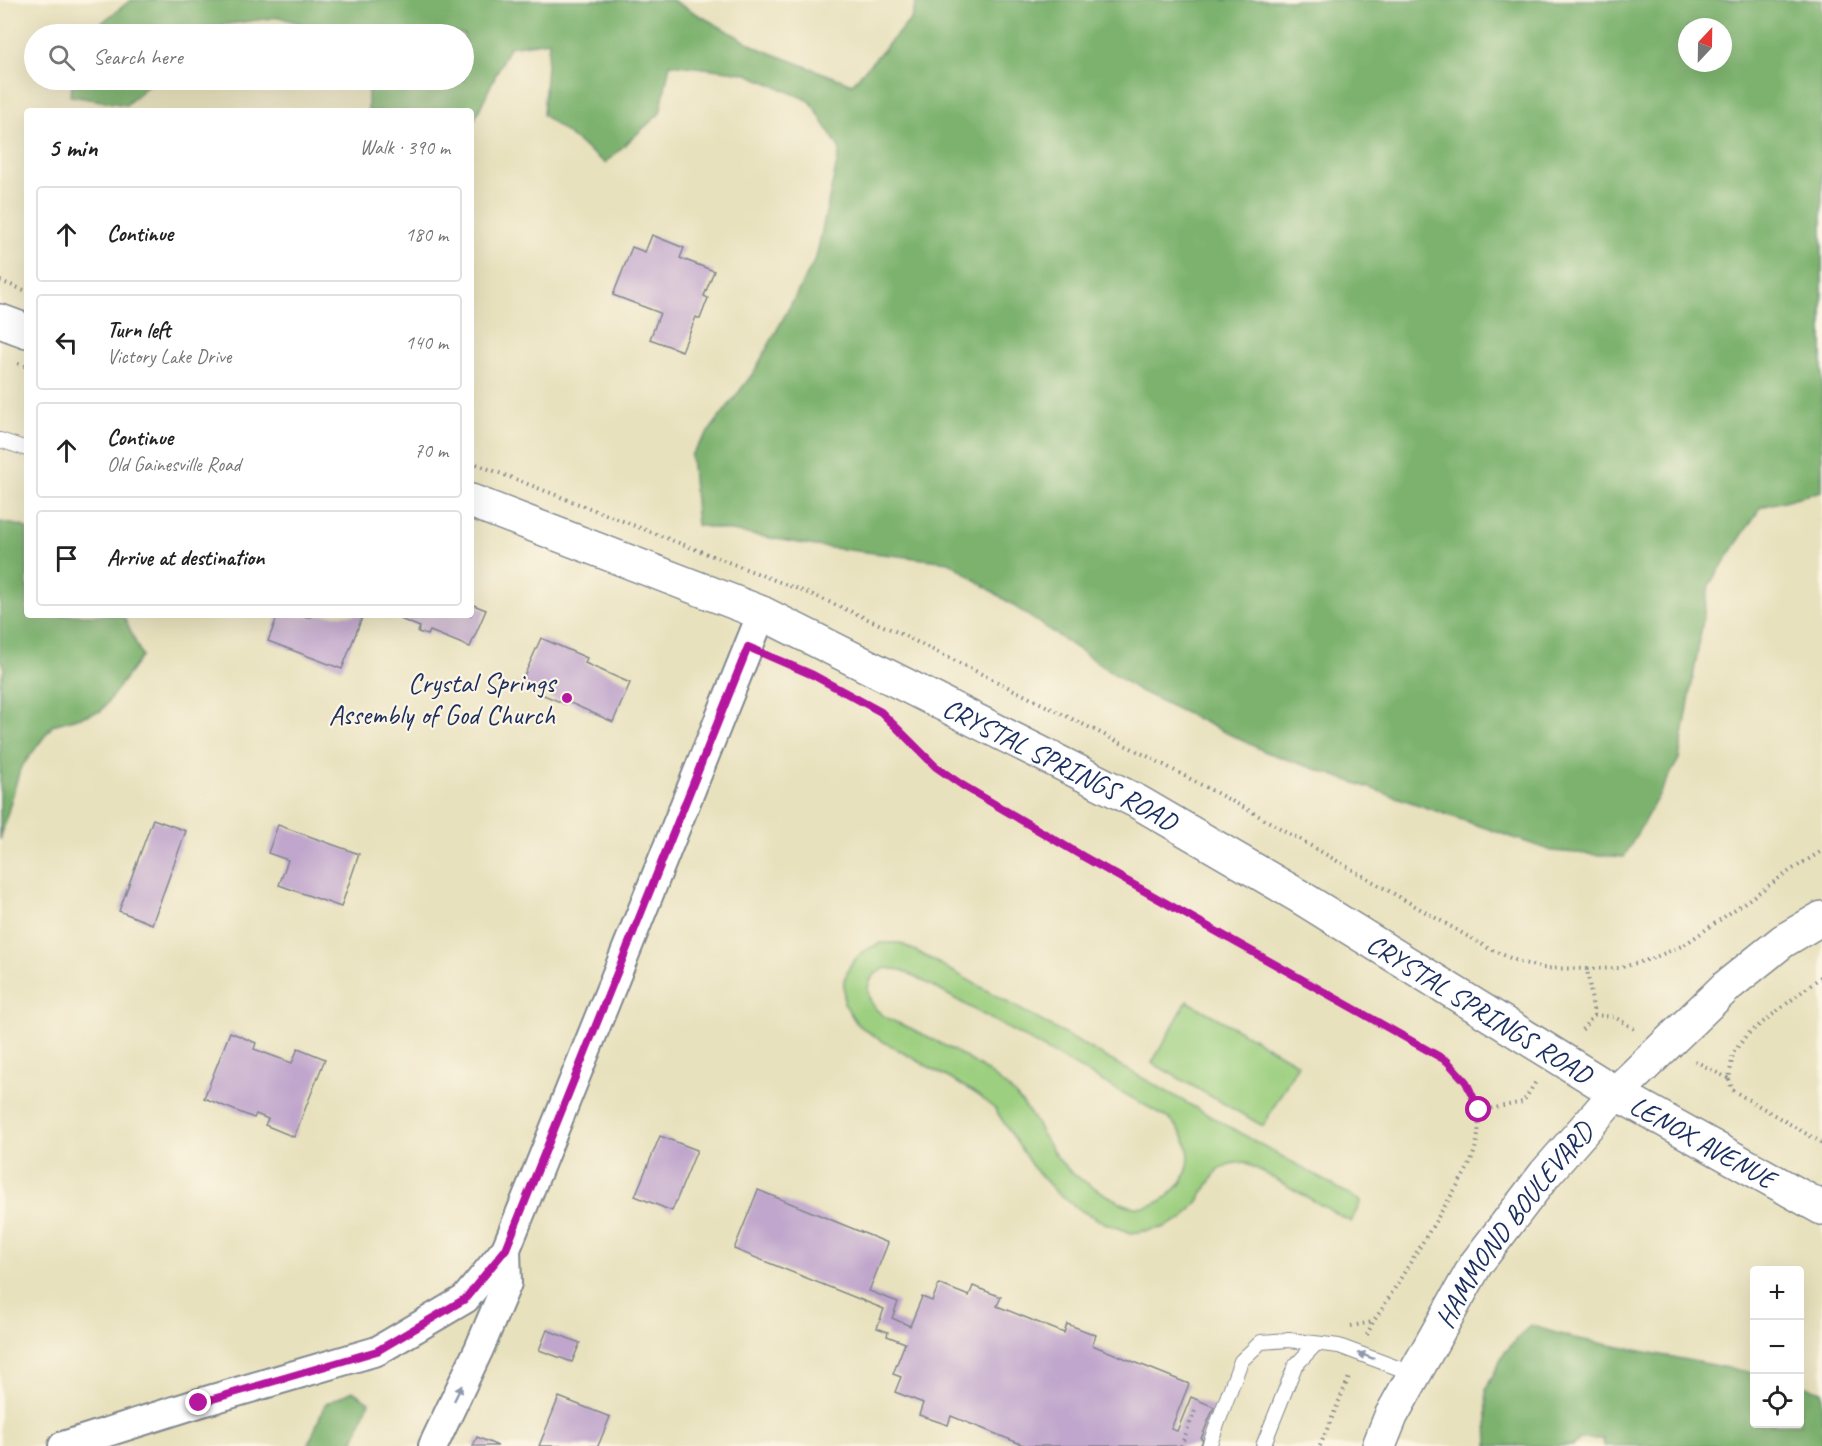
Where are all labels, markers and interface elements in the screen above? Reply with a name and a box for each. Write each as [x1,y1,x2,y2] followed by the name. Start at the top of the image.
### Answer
[1678,18,1732,72] north arrow
[24,24,474,90] search box
[45,41,78,74] icon: search
[93,43,183,71] text: Search here
[48,131,97,164] text: 5 min
[360,135,450,160] text: Walk · 390 m
[50,218,83,251] icon: ahead
[107,220,173,248] text: Continue
[405,222,448,247] text: 180 m
[107,316,171,344] text: Turn left
[50,326,83,359] icon: left
[405,330,448,355] text: 140 m
[107,344,231,369] text: Victory Lake Drive
[107,424,173,452] text: Continue
[50,434,83,467] icon: ahead
[414,438,448,463] text: 70 m
[107,452,241,477] text: Old Gainesville Road
[50,542,83,575] icon: arrive
[107,544,264,572] text: Arrive at destination
[329,665,557,732] place label: Crystal Springs Assembly of God Church
[937,689,1185,839] street label: CRYSTAL SPRINGS ROAD
[560,691,574,705] marker: Crystal Springs Assembly of God Church
[1361,925,1600,1092] street label: CRYSTAL SPRINGS ROAD
[1624,1087,1785,1198] street label: LENOX AVENUE
[1465,1096,1491,1122] route start
[1427,1112,1602,1334] street label: HAMMOND BOULEVARD
[1750,1266,1804,1428] map controls
[1750,1266,1804,1320] button: +
[1750,1320,1804,1374] button: −
[1357,1351,1375,1360] one-way arrow
[1750,1374,1804,1428] button: locate
[453,1385,462,1402] one-way arrow
[185,1389,211,1415] route end

